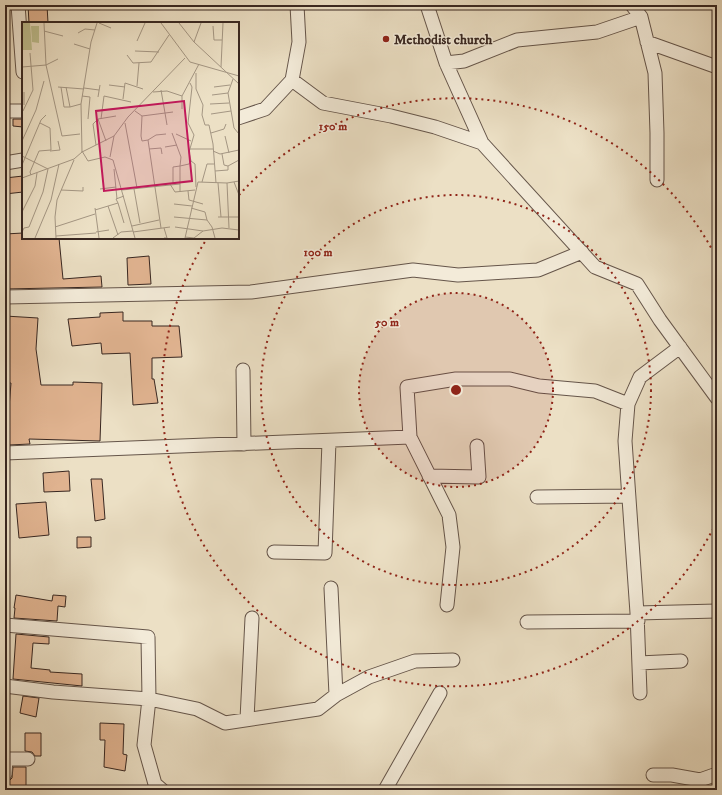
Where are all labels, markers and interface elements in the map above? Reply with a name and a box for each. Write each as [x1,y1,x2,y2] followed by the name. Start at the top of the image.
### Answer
[22,22,239,239] inset map
[394,31,493,49] place label: Methodist church
[381,34,391,44] marker: Methodist church
[319,119,347,134] text: 150 m
[304,245,332,260] text: 100 m
[374,315,399,330] text: 50 m
[449,383,463,397] centre of rings

